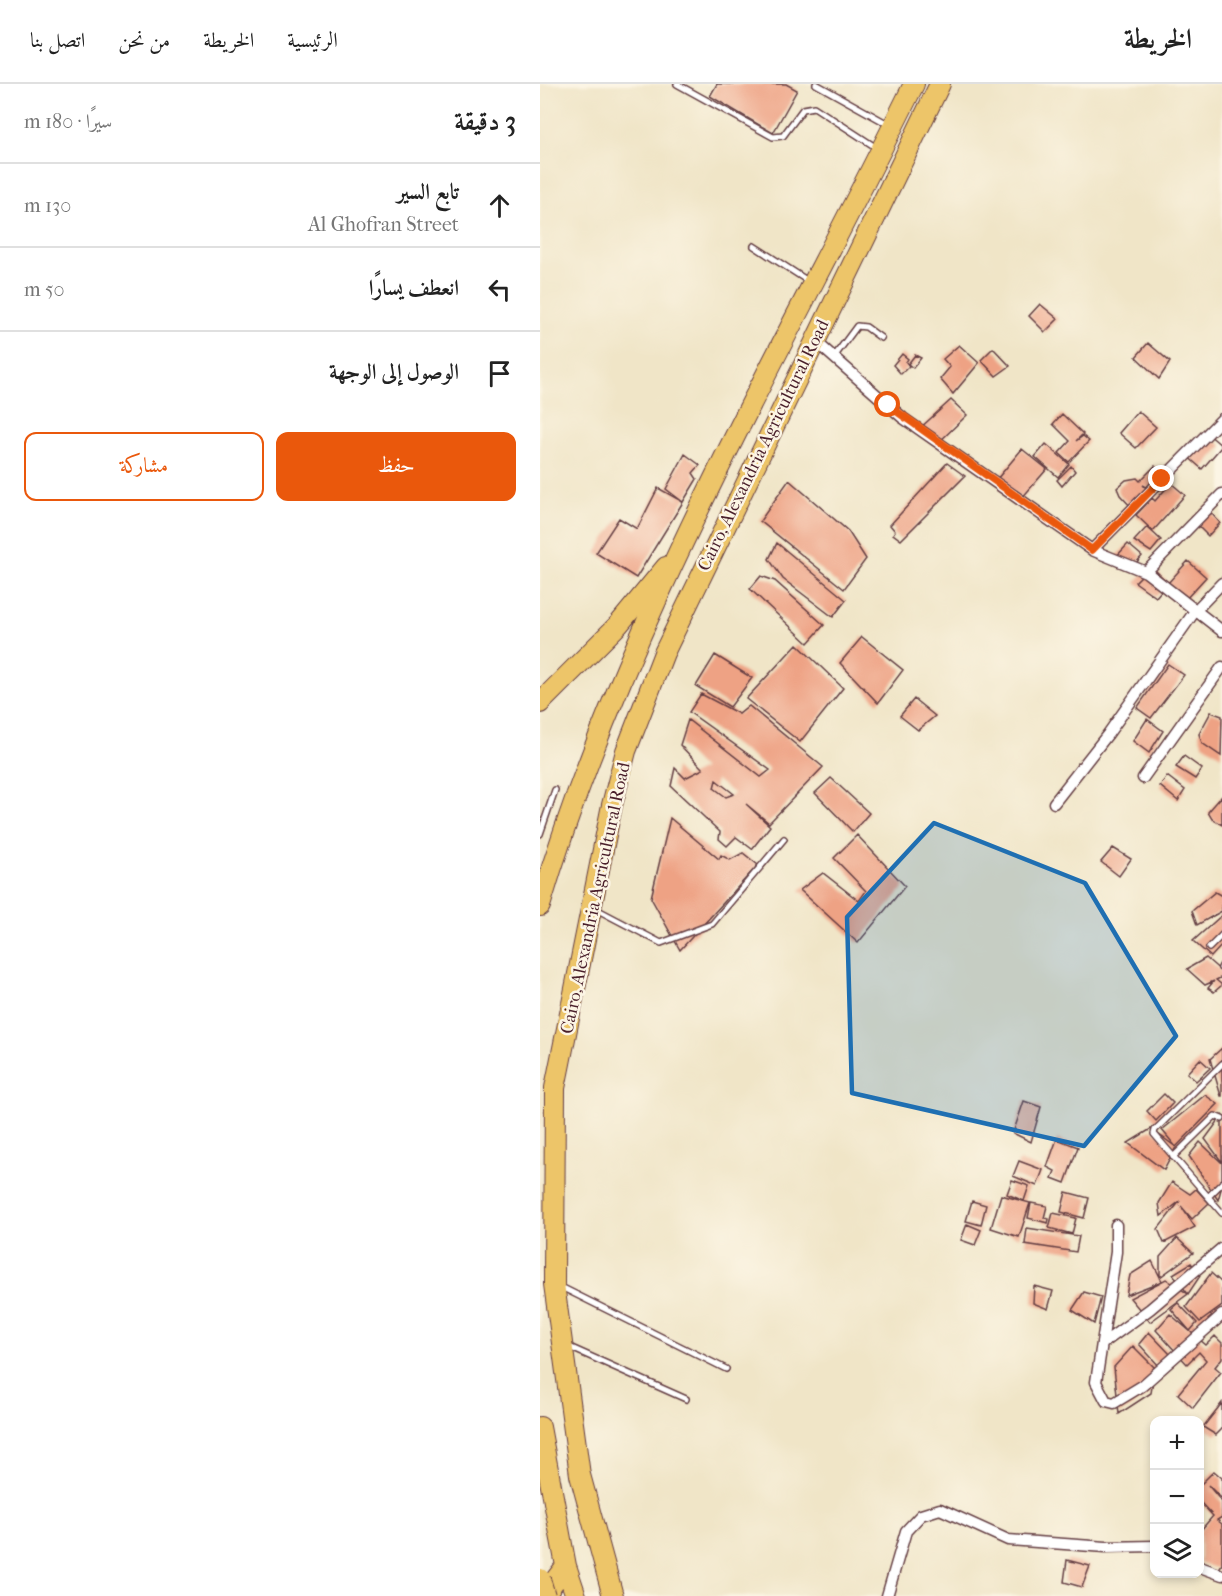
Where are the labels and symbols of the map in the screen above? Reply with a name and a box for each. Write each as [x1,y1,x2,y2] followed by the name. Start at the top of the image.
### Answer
[693,316,834,574] street label: Cairo, Alexandria Agricultural Road
[874,391,900,417] route start
[1148,465,1174,491] route end
[556,760,635,1036] street label: Cairo, Alexandria Agricultural Road

